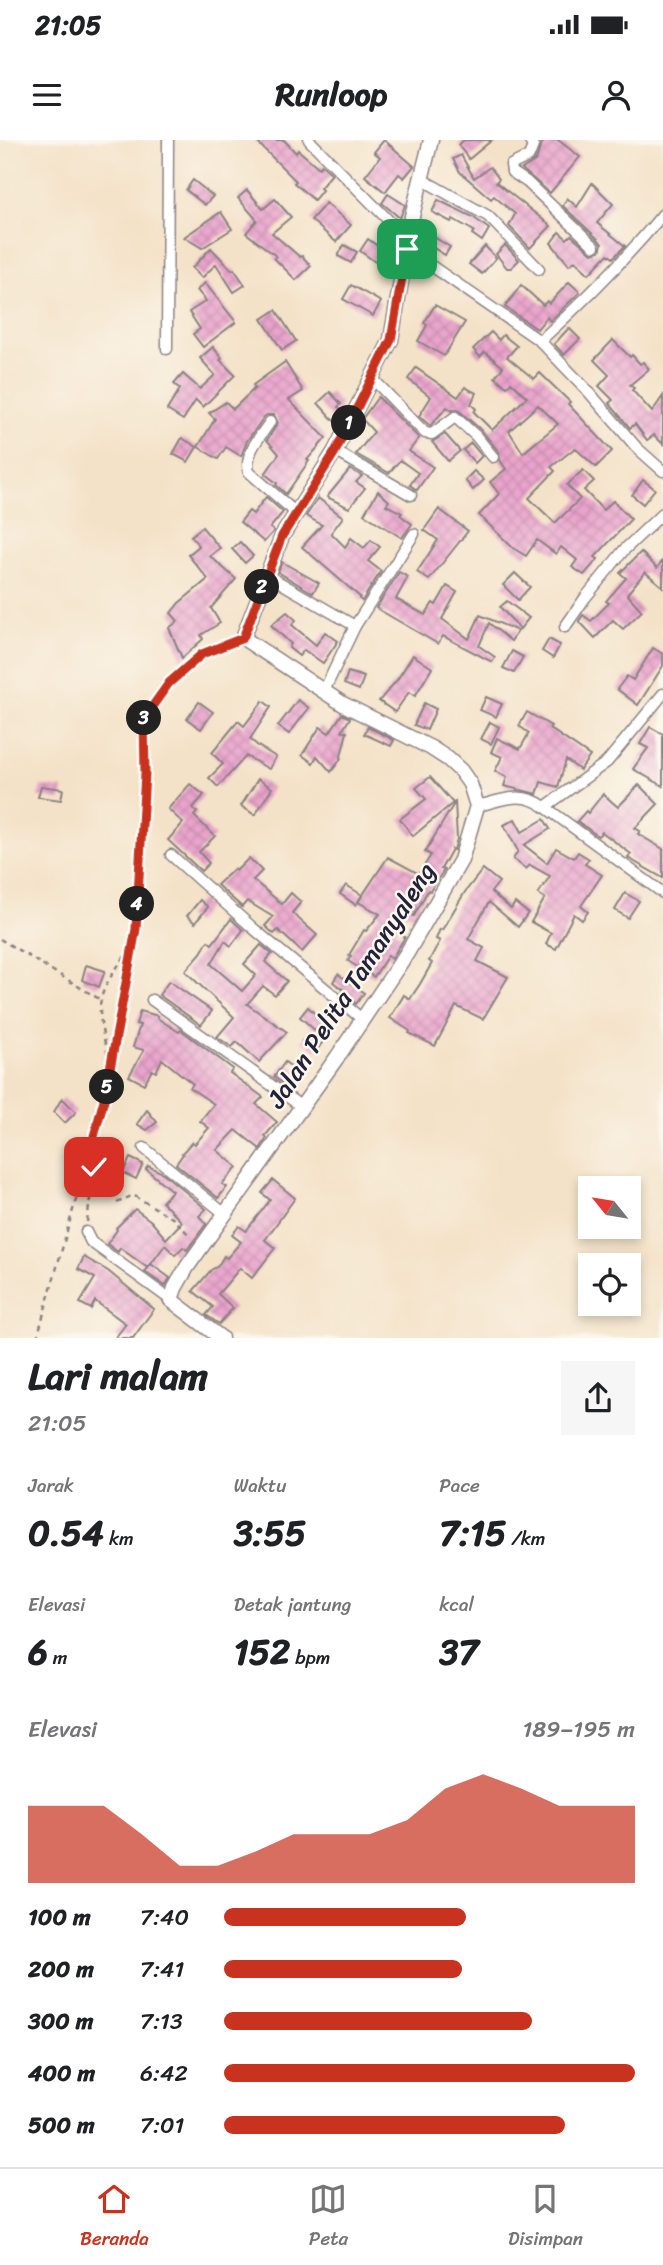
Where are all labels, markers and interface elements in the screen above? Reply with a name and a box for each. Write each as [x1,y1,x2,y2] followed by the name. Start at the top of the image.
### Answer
[35,2,101,48] text: 21:05
[276,66,387,123] text: Runloop
[28,76,66,114] icon: menu
[597,76,635,114] icon: person
[377,219,437,279] pin
[388,230,426,268] icon: arrive
[332,406,366,440] pin: 1
[344,406,353,439] text: 1
[244,570,280,604] pin: 2
[256,570,267,603] text: 2
[127,700,162,736] pin: 3
[138,701,149,734] text: 3
[253,853,448,1118] street label: Jalan Pelita Tamanyaleng
[120,886,154,922] pin: 4
[131,887,142,920] text: 4
[90,1070,124,1104] pin: 5
[101,1070,112,1103] text: 5
[64,1137,124,1197] pin
[75,1148,113,1186] icon: check
[578,1176,640,1239] north arrow
[578,1176,641,1316] map controls
[578,1253,641,1316] button: locate
[28,1343,208,1410] text: Lari malam
[561,1361,635,1435] button: share
[28,1403,87,1444] text: 21:05
[28,1469,74,1502] text: Jarak
[234,1469,286,1502] text: Waktu
[439,1469,480,1502] text: Pace
[28,1502,104,1564] text: 0.54
[234,1502,306,1564] text: 3:55
[439,1502,506,1564] text: 7:15
[104,1522,134,1555] text: km
[506,1522,545,1555] text: /km
[28,1588,85,1621] text: Elevasi
[234,1588,351,1621] text: Detak jantung
[439,1588,474,1621] text: kcal
[28,1621,48,1683] text: 6
[234,1621,290,1683] text: 152
[439,1621,479,1683] text: 37
[48,1641,67,1674] text: m
[290,1641,330,1674] text: bpm
[28,1709,97,1750] text: Elevasi
[522,1709,635,1750] text: 189–195 m
[28,1897,91,1938] text: 100 m
[140,1897,189,1938] text: 7:40
[28,1949,94,1990] text: 200 m
[140,1949,184,1990] text: 7:41
[28,2001,93,2042] text: 300 m
[140,2001,183,2042] text: 7:13
[28,2053,95,2094] text: 400 m
[140,2053,188,2094] text: 6:42
[28,2105,95,2146] text: 500 m
[140,2105,184,2146] text: 7:01
[80,2180,149,2255] tab: Beranda
[309,2180,348,2255] tab: Peta
[508,2180,583,2255] tab: Disimpan

